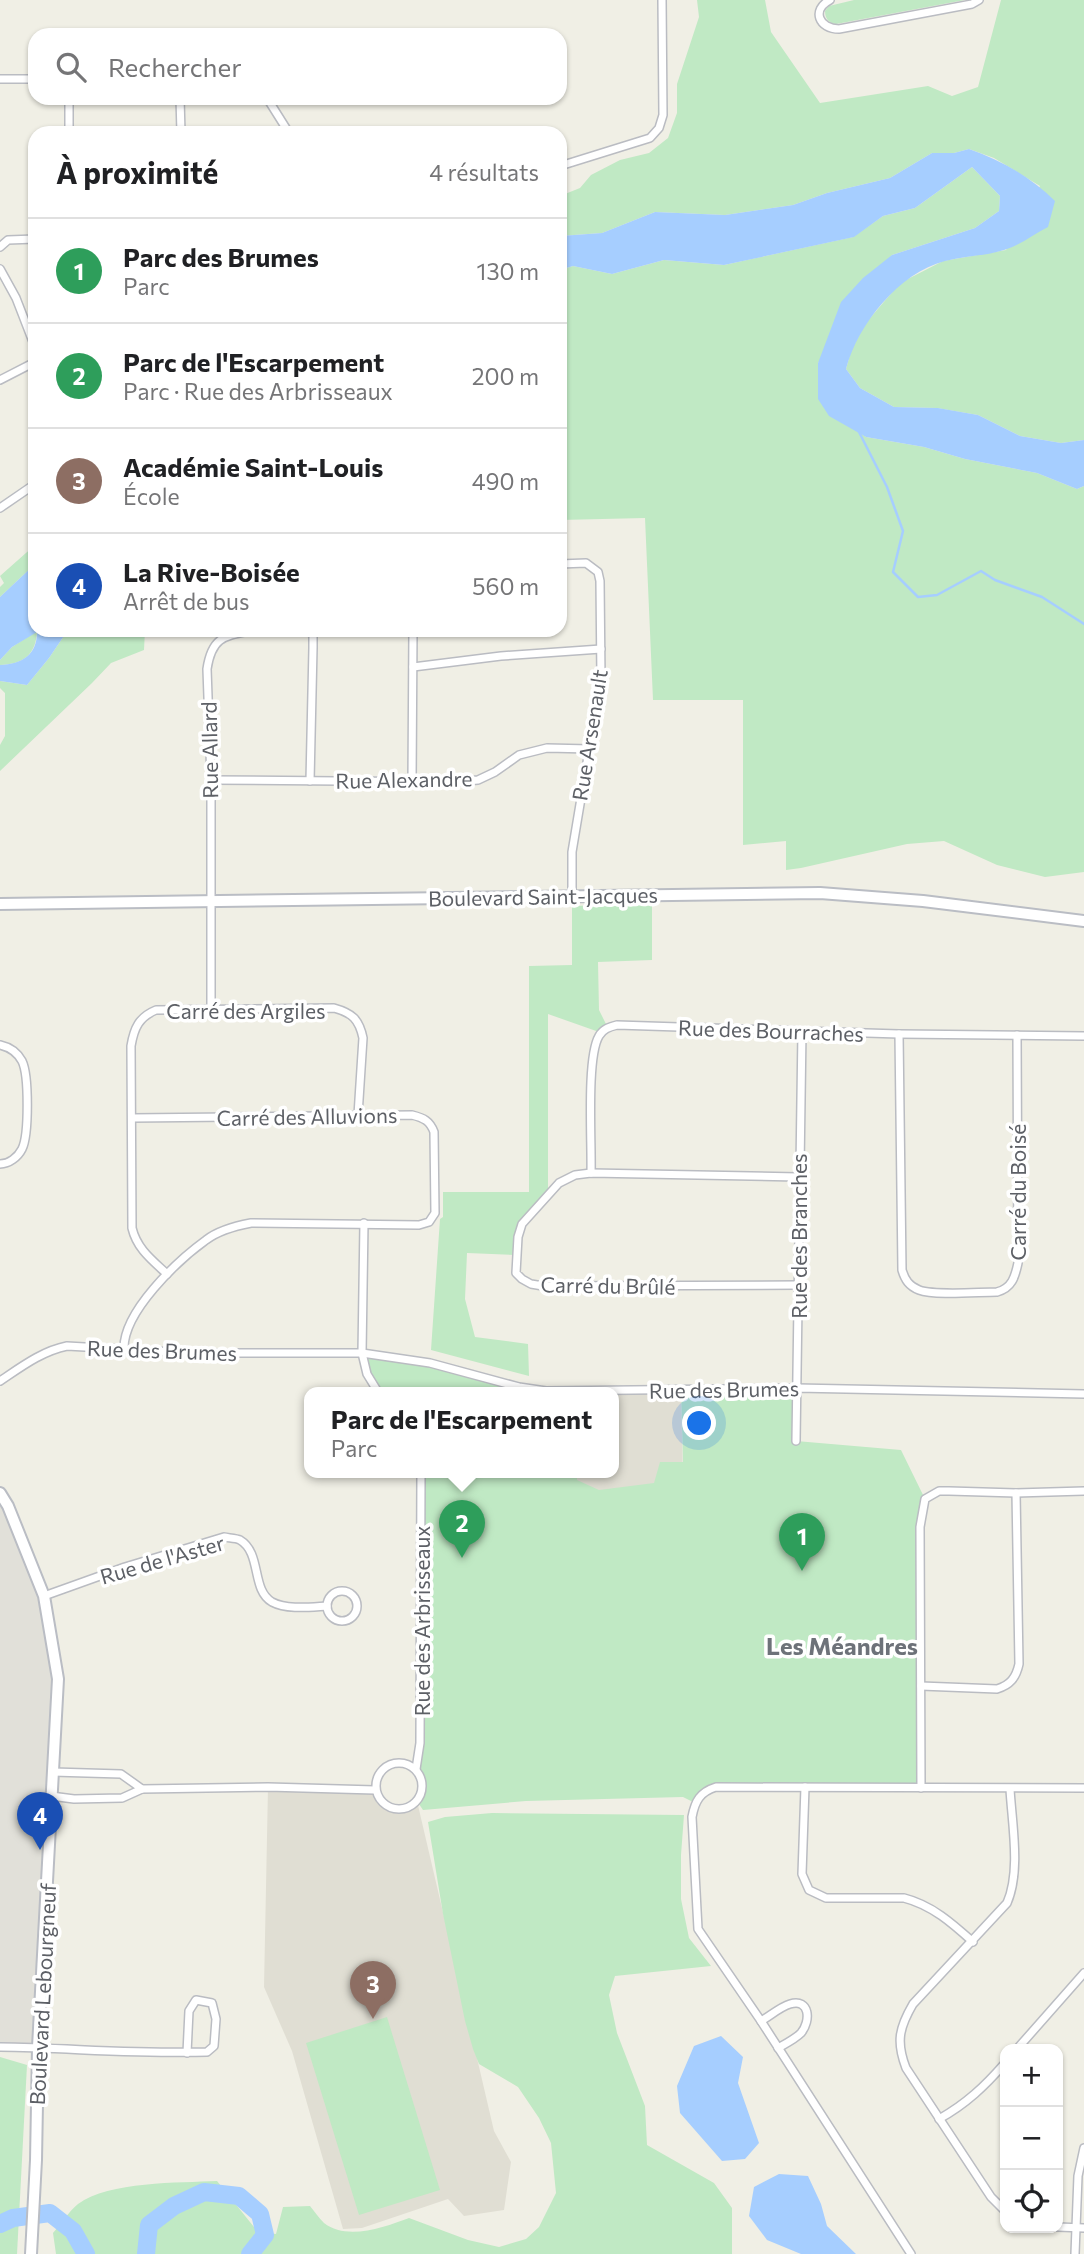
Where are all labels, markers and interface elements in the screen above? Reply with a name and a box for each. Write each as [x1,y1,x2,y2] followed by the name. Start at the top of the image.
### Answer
[28,28,567,105] search box
[52,48,90,86] icon: search
[108,51,242,82] text: Rechercher
[56,153,218,190] text: À proximité
[429,158,539,186] text: 4 résultats
[123,241,319,272] text: Parc des Brumes
[74,257,84,285] text: 1
[477,257,539,285] text: 130 m
[123,272,170,300] text: Parc
[123,346,384,377] text: Parc de l'Escarpement
[72,362,86,390] text: 2
[472,362,539,390] text: 200 m
[123,377,393,405] text: Parc · Rue des Arbrisseaux
[123,451,383,482] text: Académie Saint-Louis
[72,467,86,495] text: 3
[472,467,539,495] text: 490 m
[123,482,180,510] text: École
[123,556,300,587] text: La Rive-Boisée
[72,572,86,600] text: 4
[472,572,539,600] text: 560 m
[123,587,249,615] text: Arrêt de bus
[566,668,612,802] street label: Rue Arsenault
[196,701,222,799] street label: Rue Allard
[335,765,473,793] street label: Rue Alexandre
[428,881,658,911] street label: Boulevard Saint-Jacques
[166,998,326,1023] street label: Carré des Argiles
[678,1014,864,1046] street label: Rue des Bourraches
[216,1102,398,1130] street label: Carré des Alluvions
[1005,1124,1030,1260] street label: Carré du Boisé
[786,1153,811,1319] street label: Rue des Branches
[540,1271,676,1299] street label: Carré du Brûlé
[87,1335,237,1365] street label: Rue des Brumes
[649,1375,799,1403] street label: Rue des Brumes
[304,1387,619,1478] popup
[331,1403,592,1434] text: Parc de l'Escarpement
[682,1406,716,1440] your location
[331,1434,377,1462] text: Parc
[439,1500,485,1558] pin: 2
[779,1513,825,1571] pin: 1
[409,1526,434,1716] street label: Rue des Arbrisseaux
[97,1529,227,1589] street label: Rue de l'Aster
[766,1631,918,1660] district label: Les Méandres
[17,1792,63,1850] pin: 4
[24,1882,60,2106] street label: Boulevard Lebourgneuf
[350,1961,396,2019] pin: 3
[1000,2044,1063,2233] map controls
[1000,2044,1063,2107] button: +
[1000,2107,1063,2170] button: −
[1000,2170,1063,2233] button: locate

